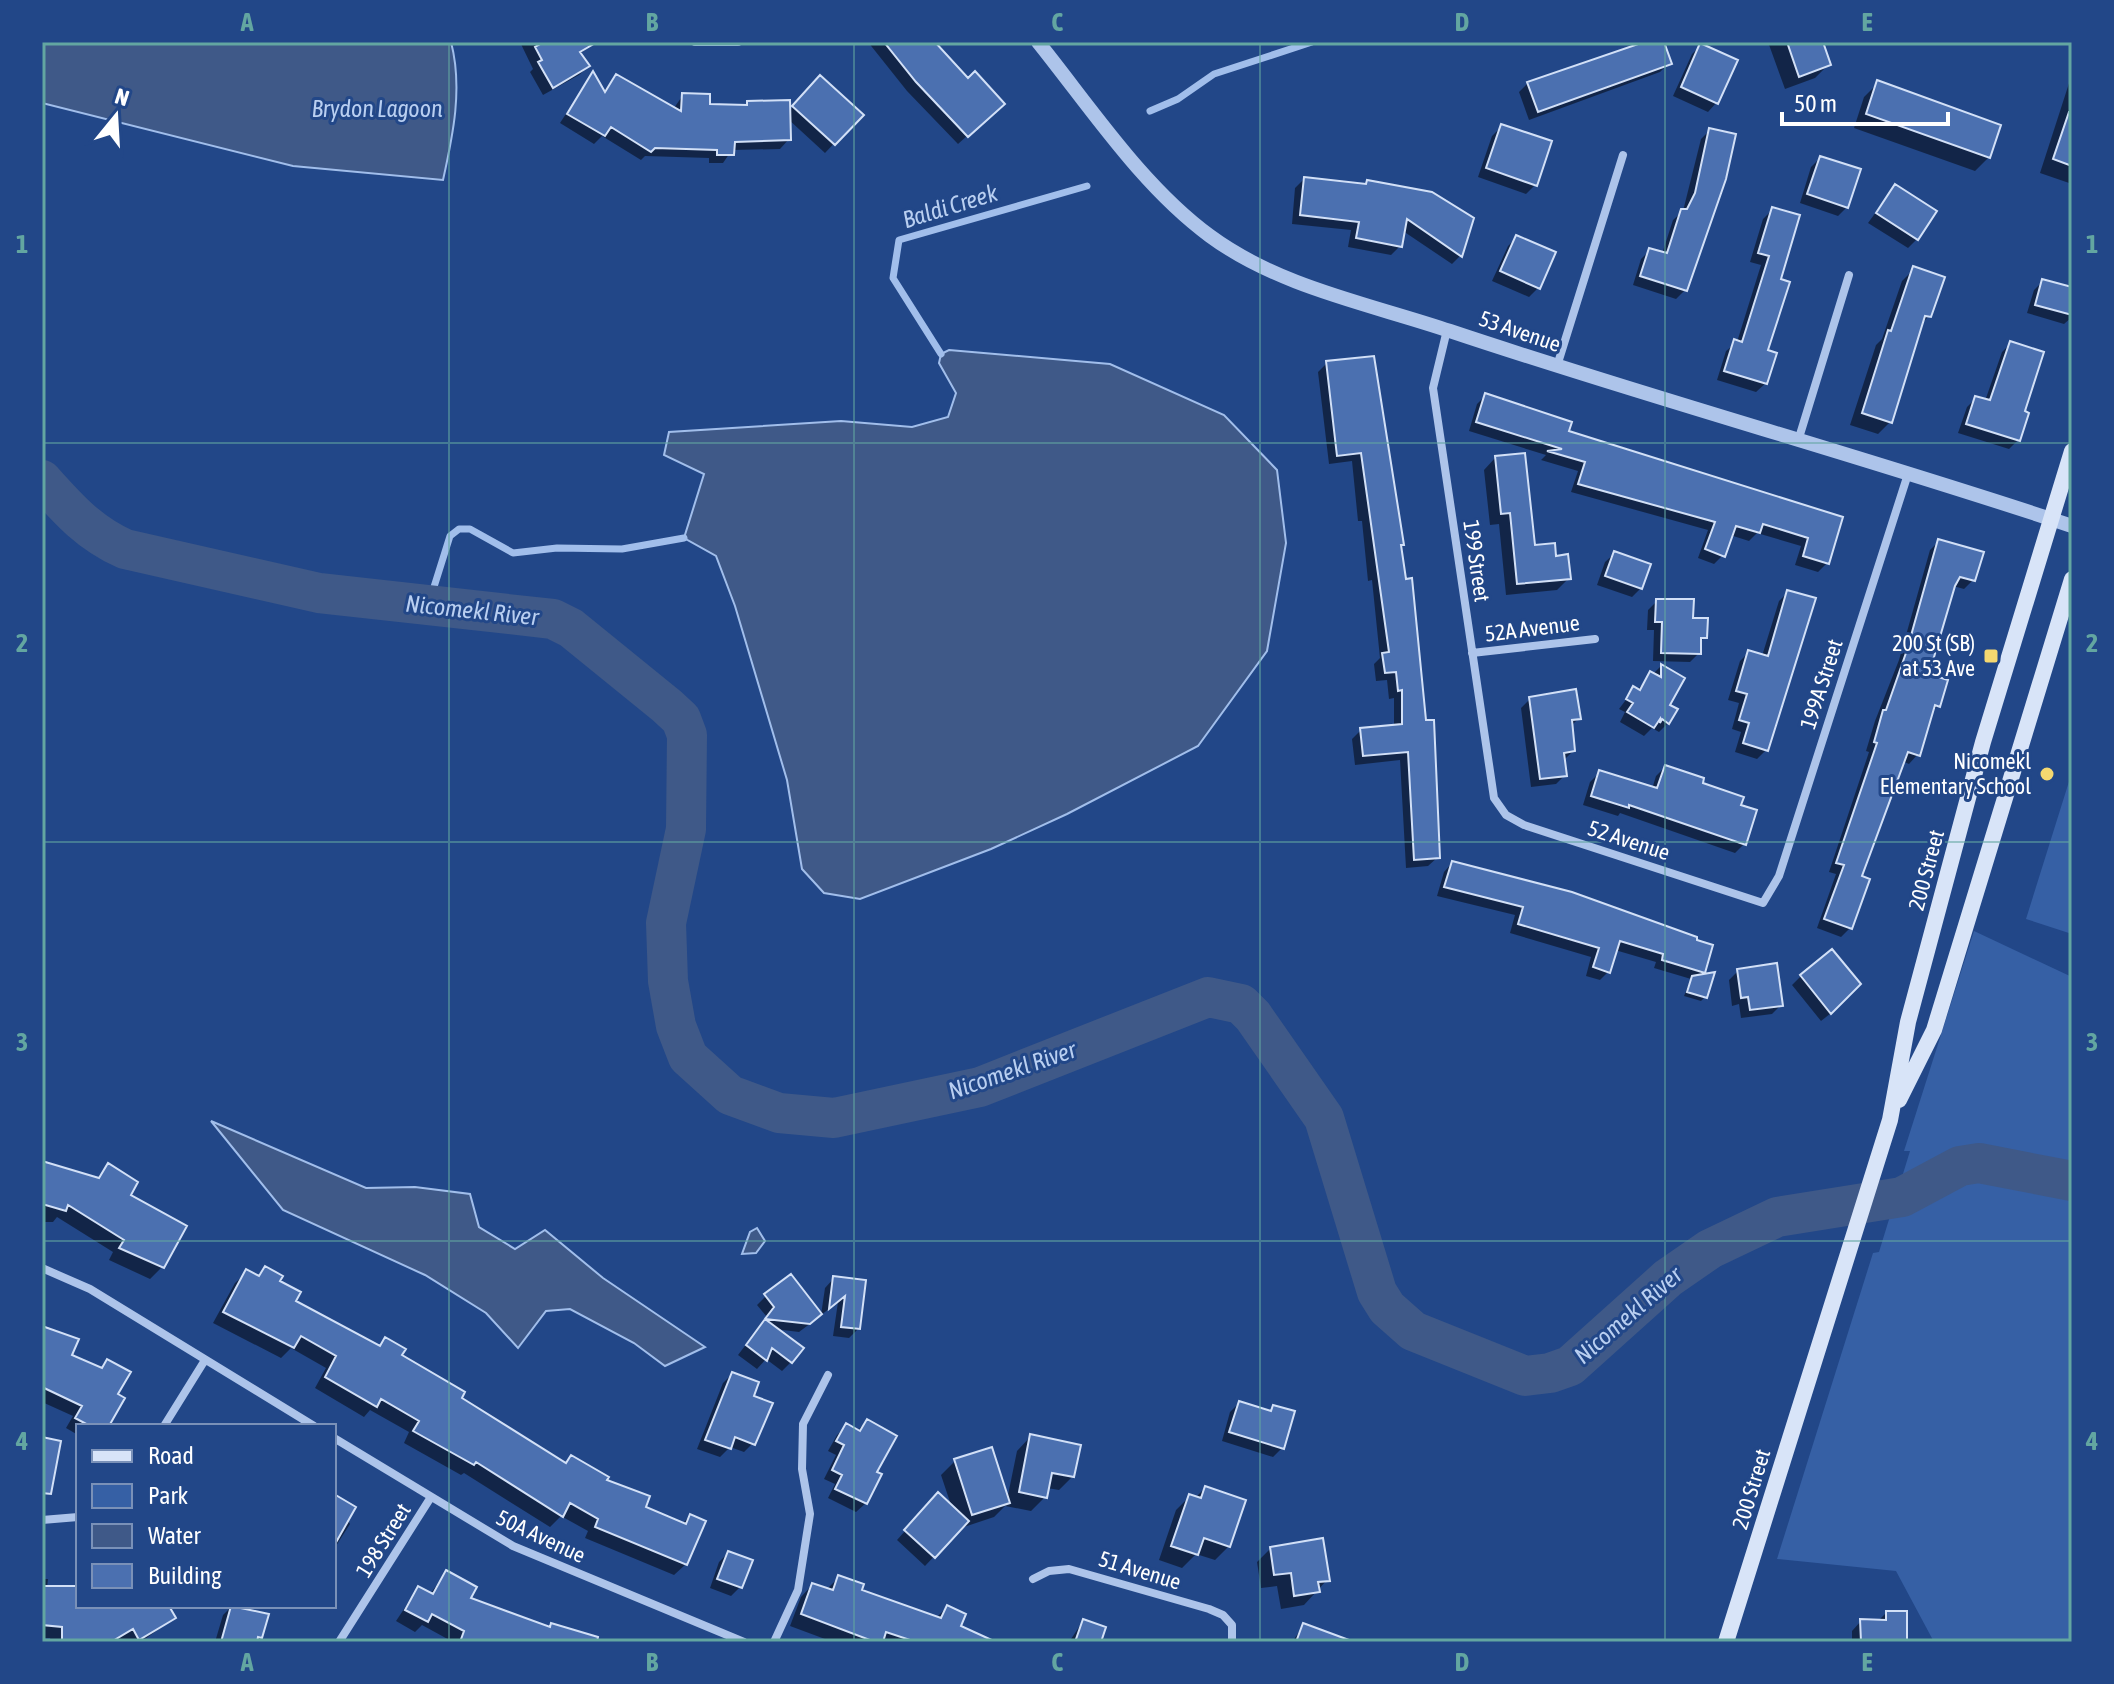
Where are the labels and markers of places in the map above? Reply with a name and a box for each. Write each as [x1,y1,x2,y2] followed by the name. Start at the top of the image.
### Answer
[1892,630,1975,681] place label: 200 St (SB) at 53 Ave
[1982,647,2000,665] marker: 200 St (SB) at 53 Ave
[1880,748,2031,799] place label: Nicomekl Elementary School
[2038,765,2056,783] marker: Nicomekl Elementary School

